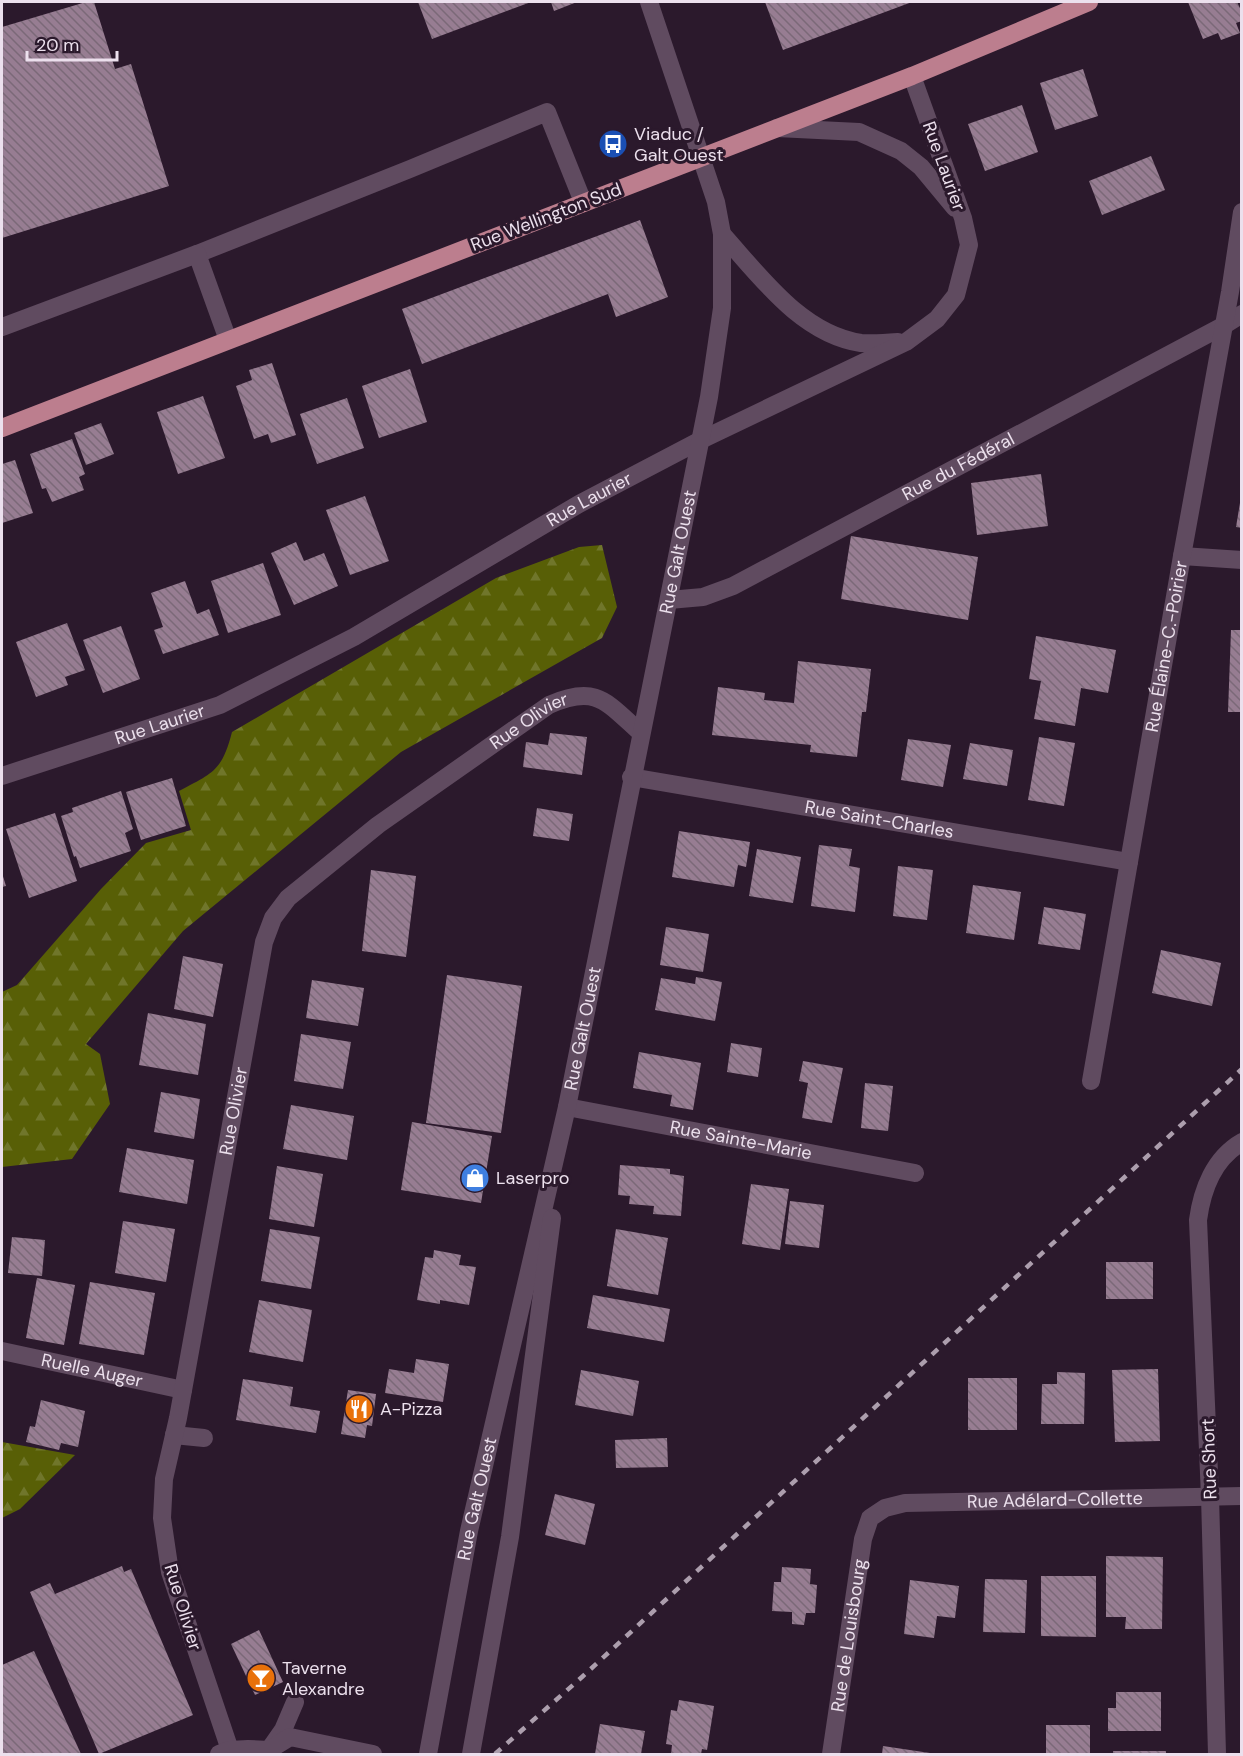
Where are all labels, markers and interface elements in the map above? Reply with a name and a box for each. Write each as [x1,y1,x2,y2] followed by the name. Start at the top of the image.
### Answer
[27,24,117,62] scale bar
[36,33,79,57] text: 20 m
[917,118,971,214] street label: Rue Laurier
[634,122,723,167] place label: Viaduc / Galt Ouest
[597,128,629,160] bus stop icon: Viaduc / Galt Ouest
[467,177,625,257] street label: Rue Wellington Sud
[898,427,1019,506] street label: Rue du Fédéral
[542,466,636,532] street label: Rue Laurier
[654,488,702,616] street label: Rue Galt Ouest
[1140,558,1193,734] street label: Rue Élaine-C.-Poirier
[485,687,571,755] street label: Rue Olivier
[112,699,208,750] street label: Rue Laurier
[803,795,956,844] street label: Rue Saint-Charles
[559,965,607,1092] street label: Rue Galt Ouest
[214,1065,253,1157] street label: Rue Olivier
[668,1115,814,1165] street label: Rue Sainte-Marie
[459,1162,491,1194] shop icon: Laserpro
[496,1166,569,1190] place label: Laserpro
[39,1348,145,1393] street label: Ruelle Auger
[343,1393,375,1425] restaurant icon: A-Pizza
[380,1397,442,1421] place label: A-Pizza
[1196,1418,1222,1500] street label: Rue Short
[452,1435,502,1562] street label: Rue Galt Ouest
[967,1486,1143,1514] street label: Rue Adélard-Collette
[825,1557,872,1714] street label: Rue de Louisbourg
[159,1561,208,1653] street label: Rue Olivier
[282,1656,365,1701] place label: Taverne Alexandre
[245,1662,277,1694] bar icon: Taverne Alexandre

